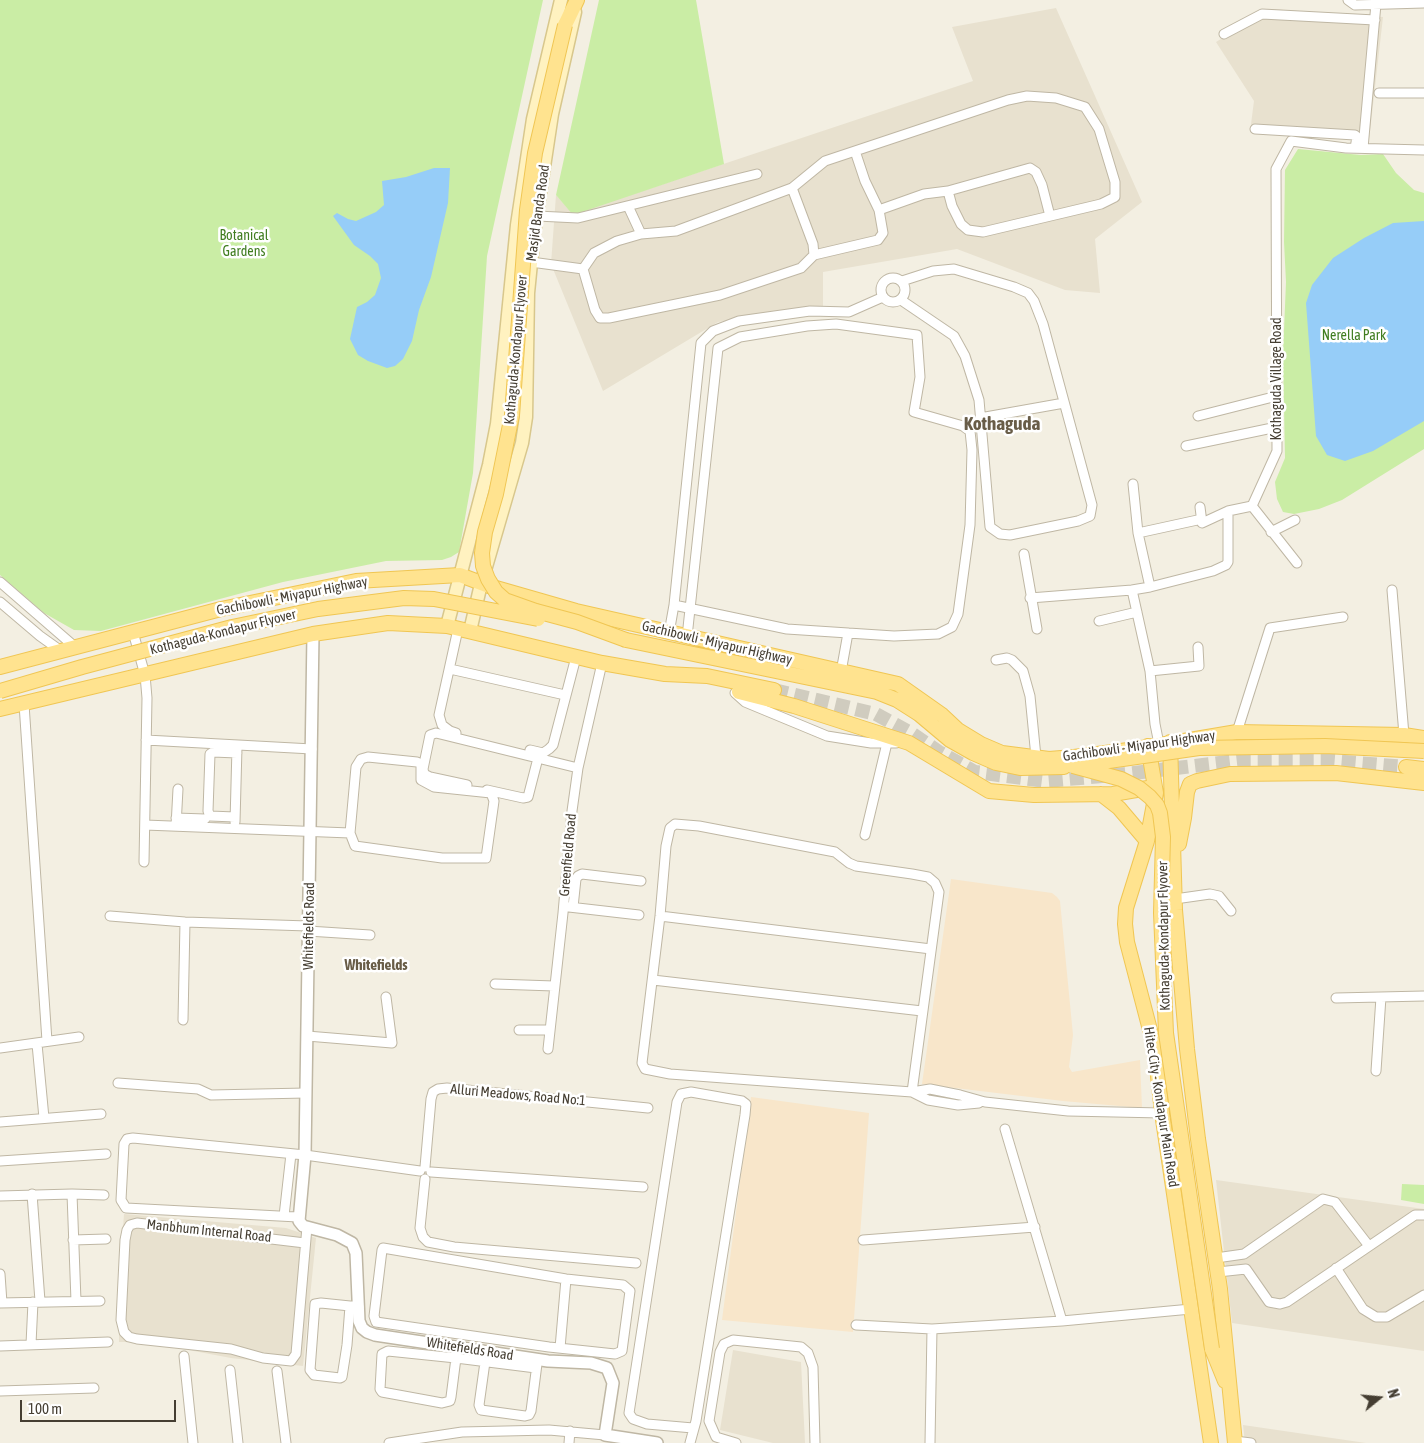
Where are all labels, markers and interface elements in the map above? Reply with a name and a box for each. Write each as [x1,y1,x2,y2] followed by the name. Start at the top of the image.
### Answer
[523,164,553,262] street label: Masjid Banda Road
[219,228,269,260] park label: Botanical Gardens
[501,275,531,425] street label: Kothaguda-Kondapur Flyover
[1269,317,1285,441] street label: Kothaguda Village Road
[1322,328,1386,344] park label: Nerella Park
[964,413,1040,435] district label: Kothaguda
[215,573,369,619] street label: Gachibowli - Miyapur Highway
[148,606,298,658] street label: Kothaguda-Kondapur Flyover
[640,618,794,668] street label: Gachibowli - Miyapur Highway
[1062,727,1216,765] street label: Gachibowli - Miyapur Highway
[556,813,580,897] street label: Greenfield Road
[1154,861,1174,1011] street label: Kothaguda-Kondapur Flyover
[300,882,318,970] street label: Whitefields Road
[344,956,408,974] district label: Whitefields
[1140,1025,1182,1189] street label: Hitec City - Kondapur Main Road
[450,1081,586,1109] street label: Alluri Meadows, Road No:1
[146,1216,272,1246] street label: Manbhum Internal Road
[425,1334,515,1364] street label: Whitefields Road
[1354,1373,1404,1423] north arrow
[1384,1387,1402,1400] text: N
[22,1390,179,1422] scale bar
[28,1400,62,1417] text: 100 m

